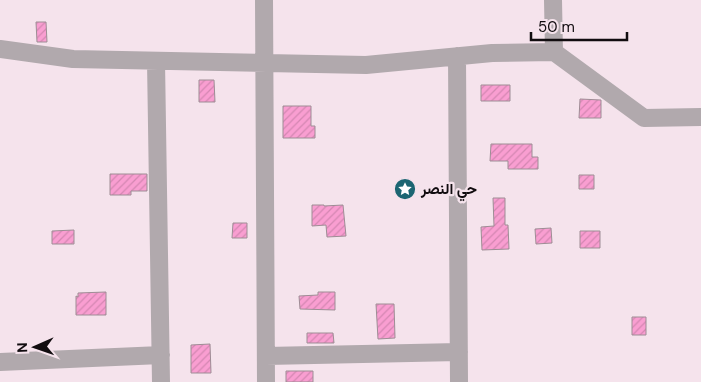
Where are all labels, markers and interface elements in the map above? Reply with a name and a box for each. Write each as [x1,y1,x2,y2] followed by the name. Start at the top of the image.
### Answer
[531,10,627,42] scale bar
[538,17,575,37] text: 50 m
[393,177,417,201] place icon: حي النصر
[420,179,477,202] place label: حي النصر
[10,322,60,372] north arrow
[13,342,31,353] text: N

